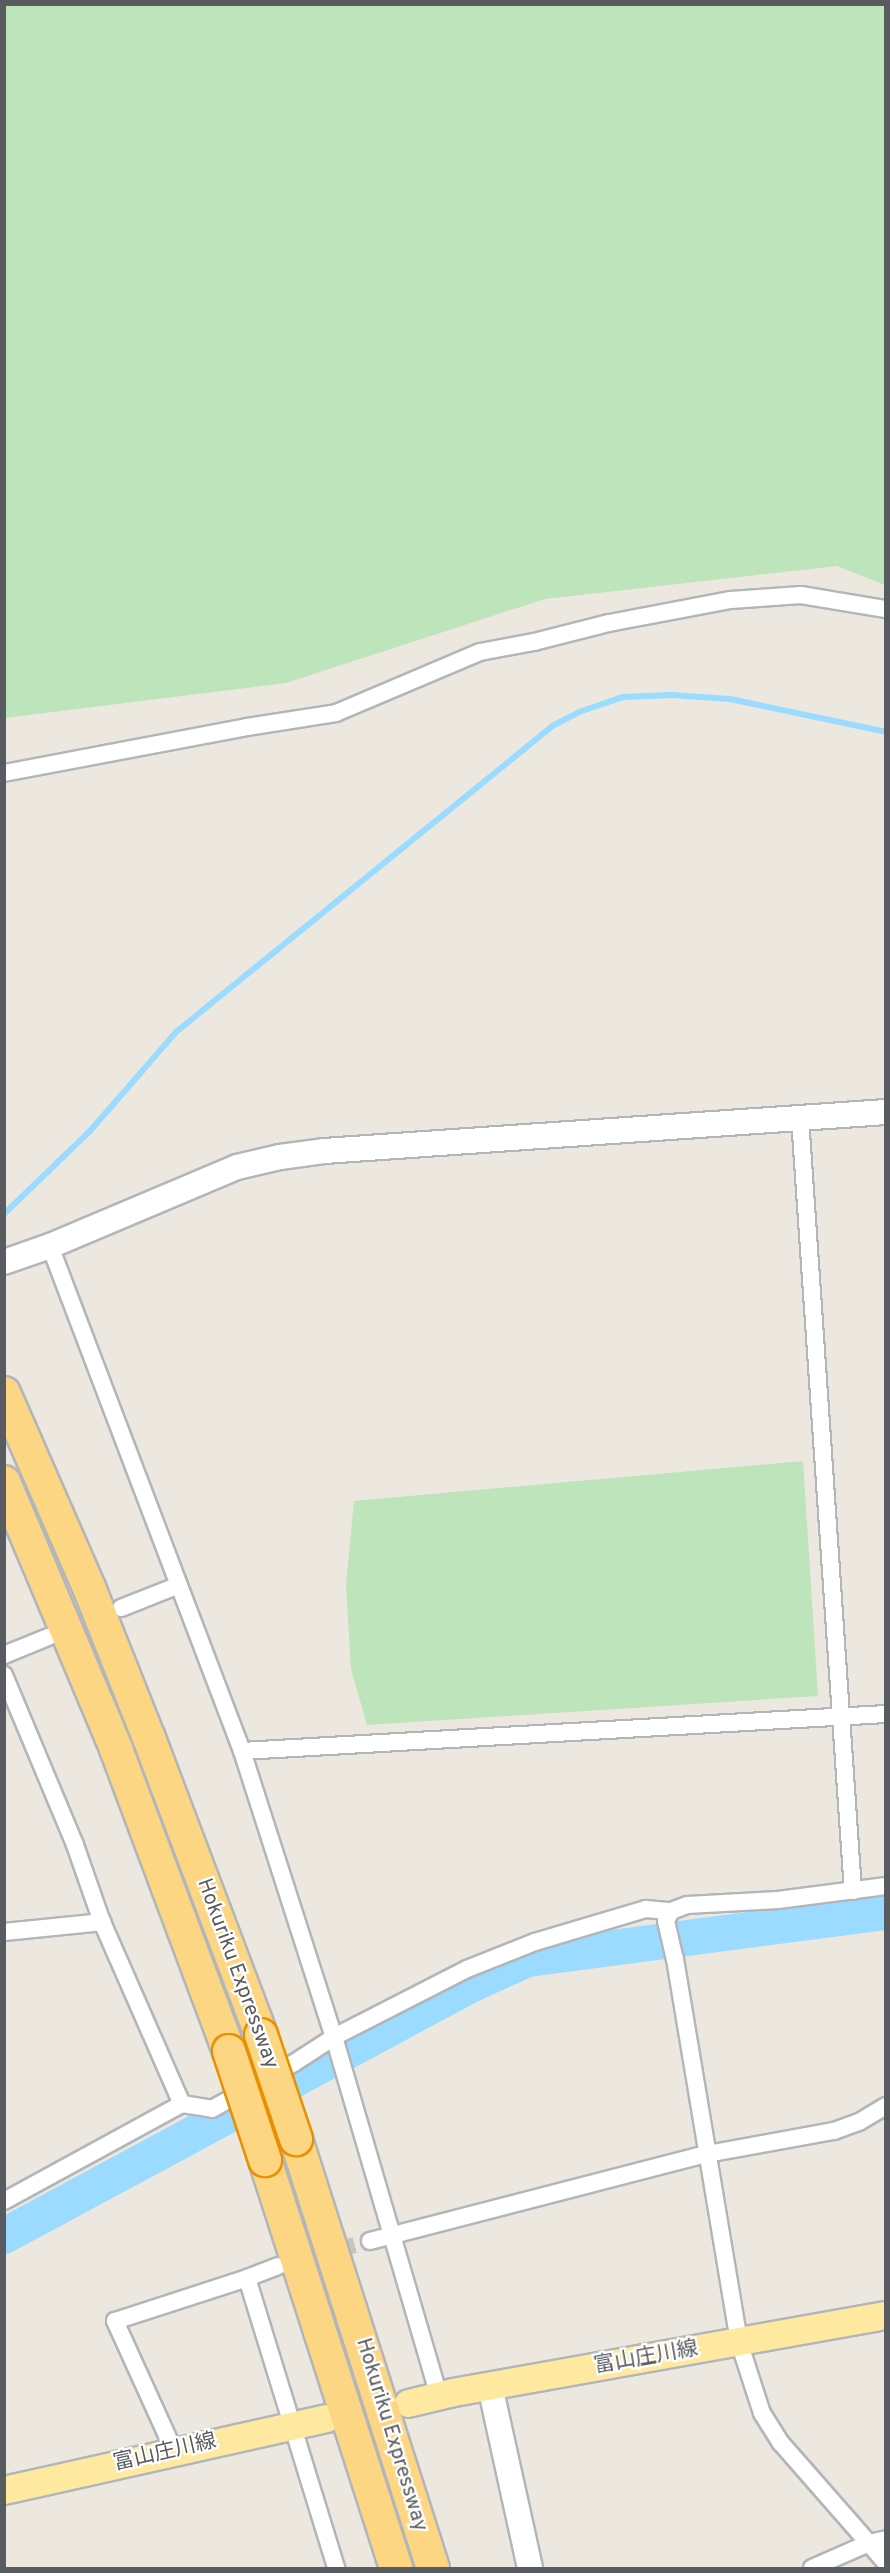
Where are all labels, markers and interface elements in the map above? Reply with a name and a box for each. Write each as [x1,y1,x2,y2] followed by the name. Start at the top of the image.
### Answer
[191,1875,283,2073] street label: Hokuriku Expressway
[350,2335,432,2535] street label: Hokuriku Expressway
[592,2336,700,2380] street label: 富山庄川線
[111,2429,219,2477] street label: 富山庄川線

